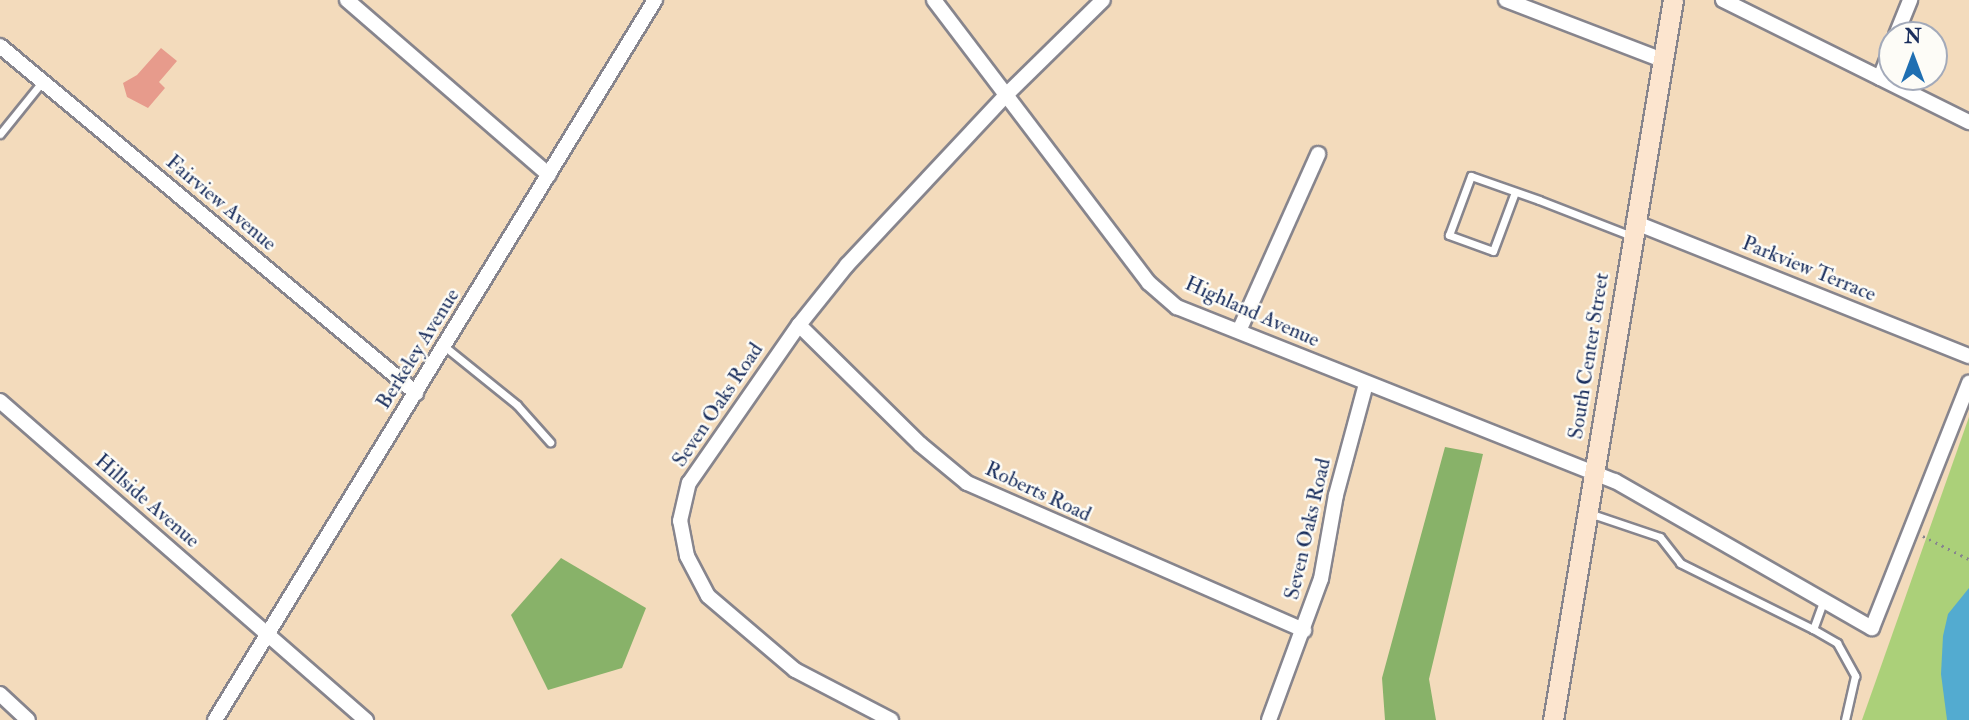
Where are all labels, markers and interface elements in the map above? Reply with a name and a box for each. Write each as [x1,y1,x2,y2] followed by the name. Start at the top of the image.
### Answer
[1878,21,1948,91] north arrow
[1904,25,1922,49] text: N
[161,150,281,256] street label: Fairview Avenue
[1738,231,1880,307] street label: Parkview Terrace
[1181,271,1323,353] street label: Highland Avenue
[1563,271,1615,441] street label: South Center Street
[371,284,465,414] street label: Berkeley Avenue
[667,338,769,472] street label: Seven Oaks Road
[89,449,205,553] street label: Hillside Avenue
[981,456,1095,528] street label: Roberts Road
[1279,456,1337,602] street label: Seven Oaks Road

